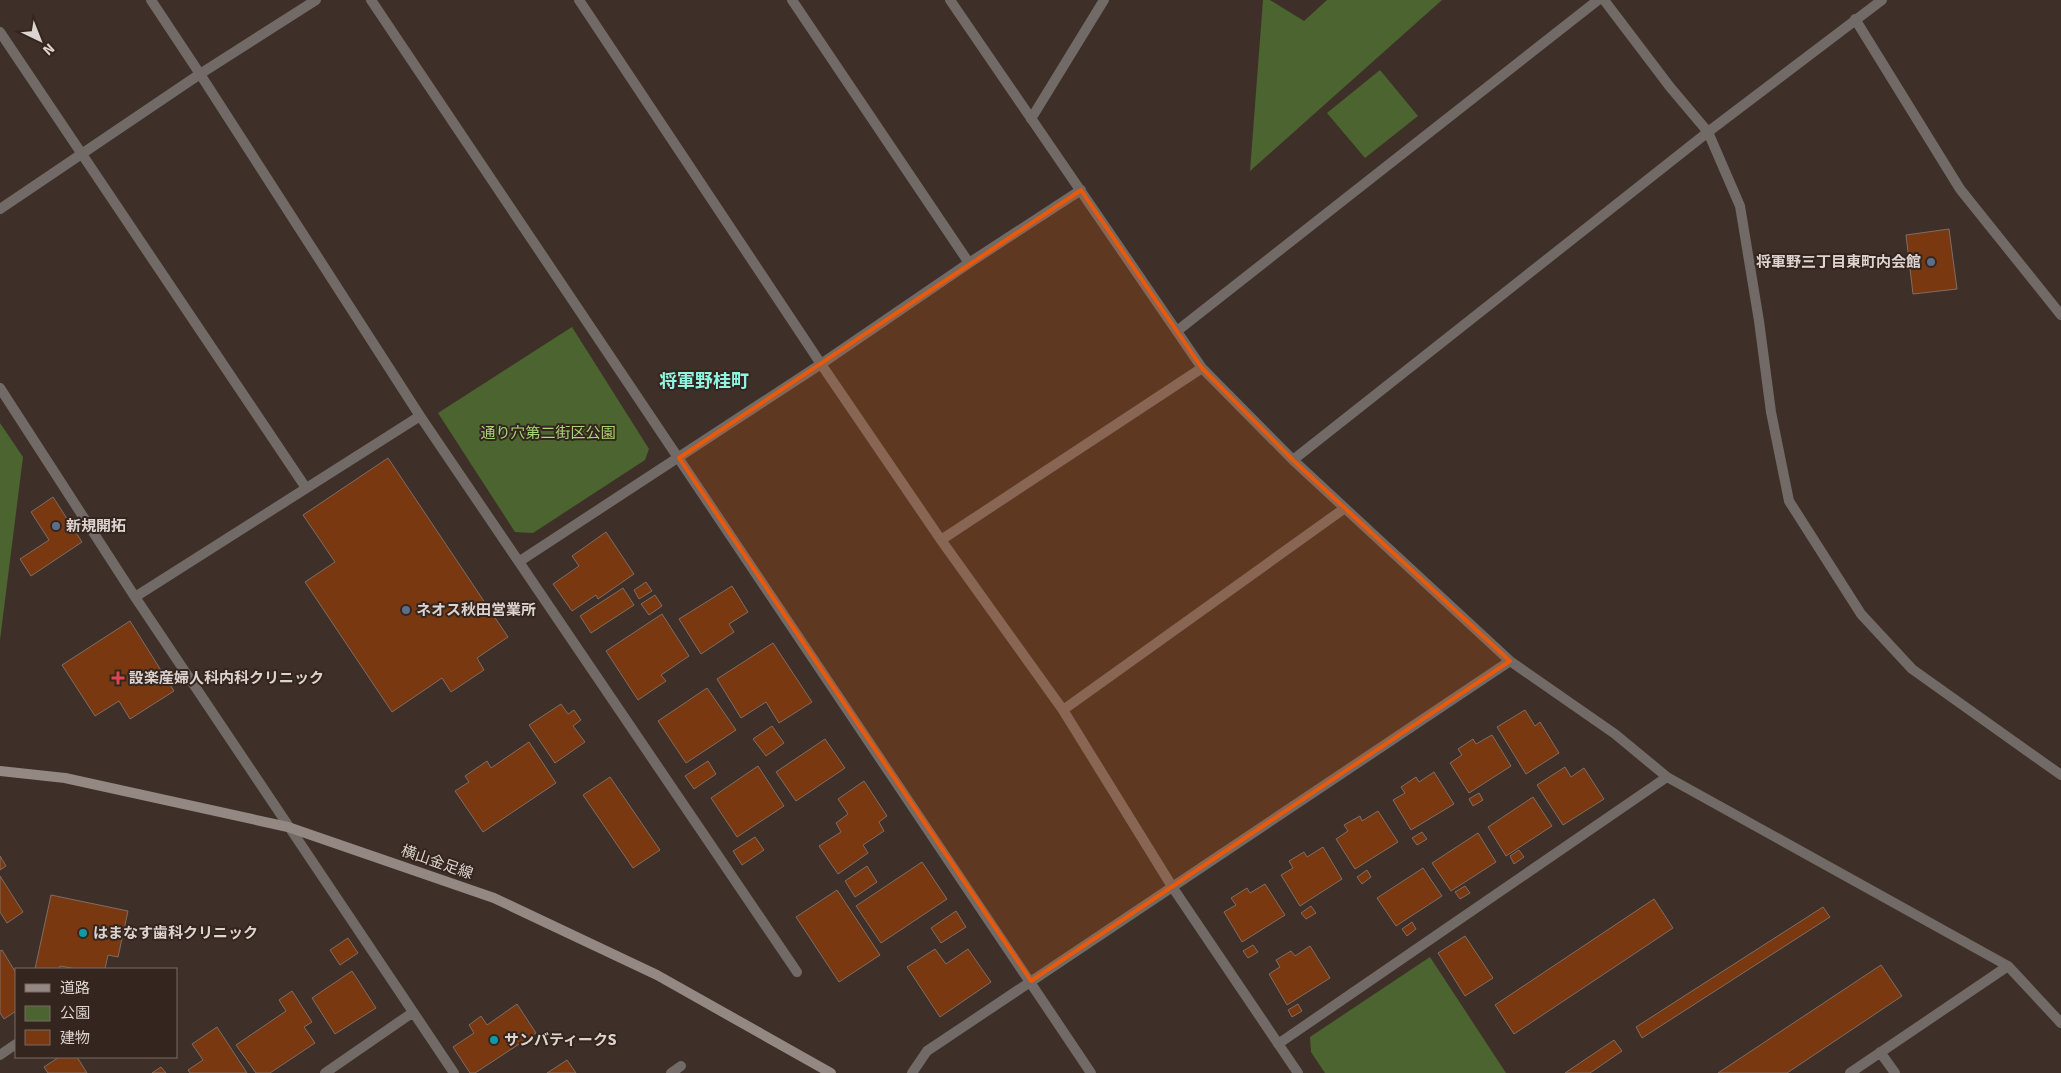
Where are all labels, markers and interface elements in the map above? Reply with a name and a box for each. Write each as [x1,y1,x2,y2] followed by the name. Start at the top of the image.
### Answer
[15,15,65,65] north arrow
[39,40,58,59] text: N
[1756,253,1921,271] place label: 将軍野三丁目東町内会館
[1925,256,1937,268] marker: 将軍野三丁目東町内会館
[659,370,749,392] district label: 将軍野桂町
[480,424,616,442] park label: 通り穴第二街区公園
[66,517,126,535] place label: 新規開拓
[50,520,62,532] marker: 新規開拓
[416,601,536,619] place label: ネオス秋田営業所
[400,604,412,616] marker: ネオス秋田営業所
[129,669,324,687] place label: 設楽産婦人科内科クリニック
[111,671,125,685] marker: 設楽産婦人科内科クリニック
[399,841,475,883] street label: 横山金足線
[93,924,258,942] place label: はまなす歯科クリニック
[77,927,89,939] marker: はまなす歯科クリニック
[15,968,178,1058] legend
[60,979,90,997] text: 道路
[60,1004,90,1022] text: 公園
[60,1029,90,1047] text: 建物
[504,1031,616,1049] place label: サンバティークS
[488,1034,500,1046] marker: サンバティークS

